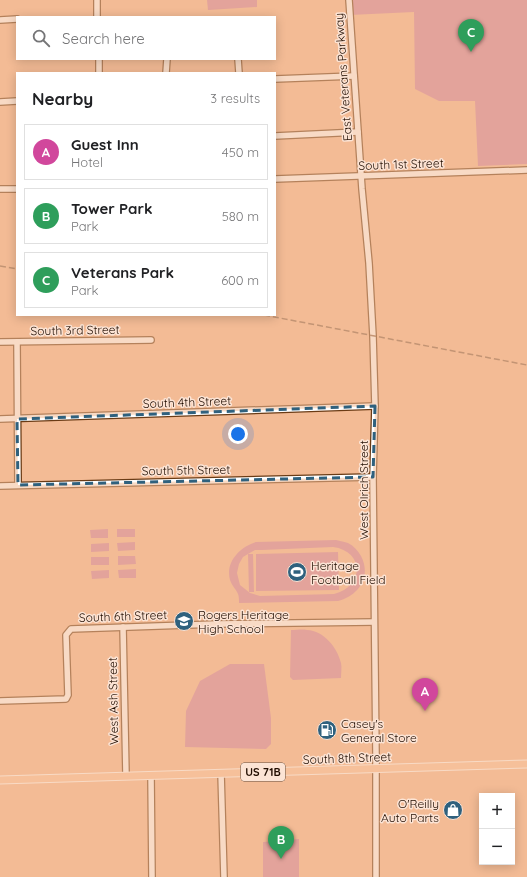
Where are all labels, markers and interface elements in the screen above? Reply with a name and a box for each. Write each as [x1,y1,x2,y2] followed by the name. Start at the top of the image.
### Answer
[331,12,355,142] street label: East Veterans Parkway
[16,16,276,60] search box
[458,19,484,52] pin: C
[30,27,52,49] icon: search
[62,29,145,48] text: Search here
[32,88,93,109] text: Nearby
[210,90,260,106] text: 3 results
[71,135,139,154] text: Guest Inn
[42,144,50,160] text: A
[222,144,259,160] text: 450 m
[71,154,103,170] text: Hotel
[358,155,444,173] street label: South 1st Street
[71,199,152,218] text: Tower Park
[42,208,50,224] text: B
[222,208,259,224] text: 580 m
[71,218,99,234] text: Park
[71,263,174,282] text: Veterans Park
[42,272,50,288] text: C
[221,272,259,288] text: 600 m
[71,282,99,298] text: Park
[30,322,120,338] street label: South 3rd Street
[143,393,231,411] street label: South 4th Street
[228,424,248,444] your location
[356,440,371,540] street label: West Olrich Street
[142,462,230,478] street label: South 5th Street
[311,558,386,587] place label: Heritage Football Field
[286,561,308,583] sports icon: Heritage Football Field
[79,607,167,625] street label: South 6th Street
[198,607,289,636] place label: Rogers Heritage High School
[173,610,195,632] school or university icon: Rogers Heritage High School
[105,657,121,745] street label: West Ash Street
[412,678,438,711] pin: A
[341,716,417,745] place label: Casey's General Store
[316,719,338,741] fuel station icon: Casey's General Store
[303,749,391,767] street label: South 8th Street
[241,763,285,781] road number: US 71B
[479,793,515,865] map controls
[479,793,515,829] button: +
[381,796,439,825] place label: O'Reilly Auto Parts
[442,799,464,821] shop icon: O'Reilly Auto Parts
[268,826,294,859] pin: B
[479,829,515,865] button: −

